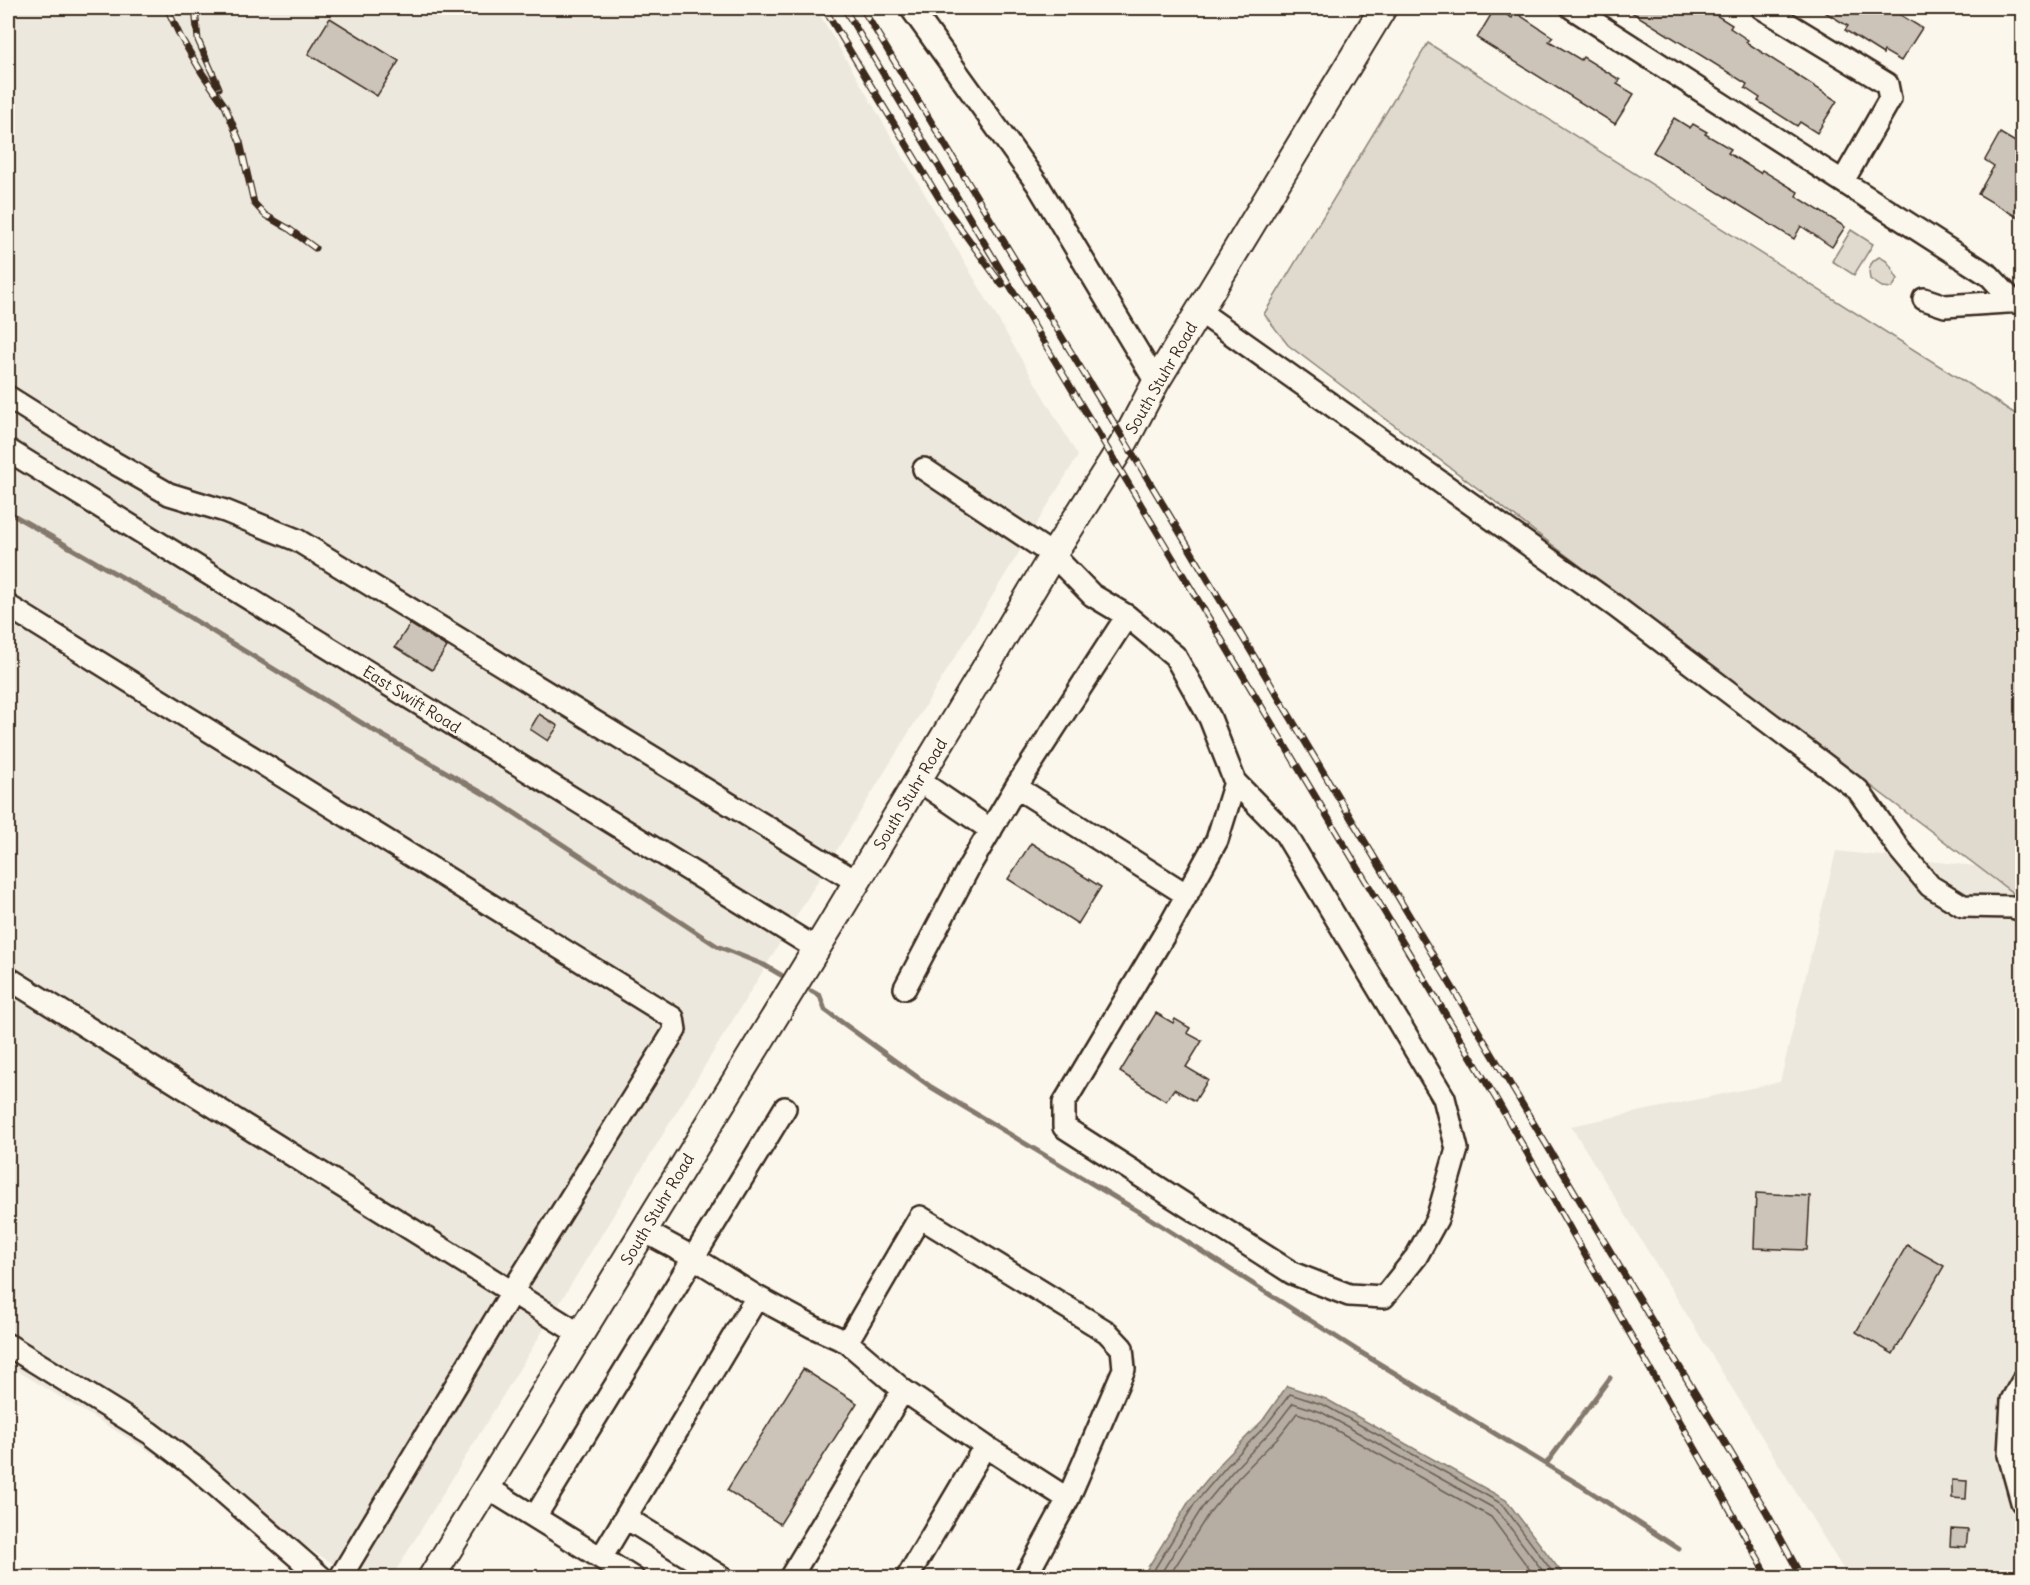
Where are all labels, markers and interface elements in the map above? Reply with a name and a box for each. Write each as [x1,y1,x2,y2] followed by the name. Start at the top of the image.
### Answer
[1121,318,1201,438] street label: South Stuhr Road
[359,661,465,737] street label: East Swift Road
[869,735,951,853] street label: South Stuhr Road
[616,1150,698,1268] street label: South Stuhr Road

